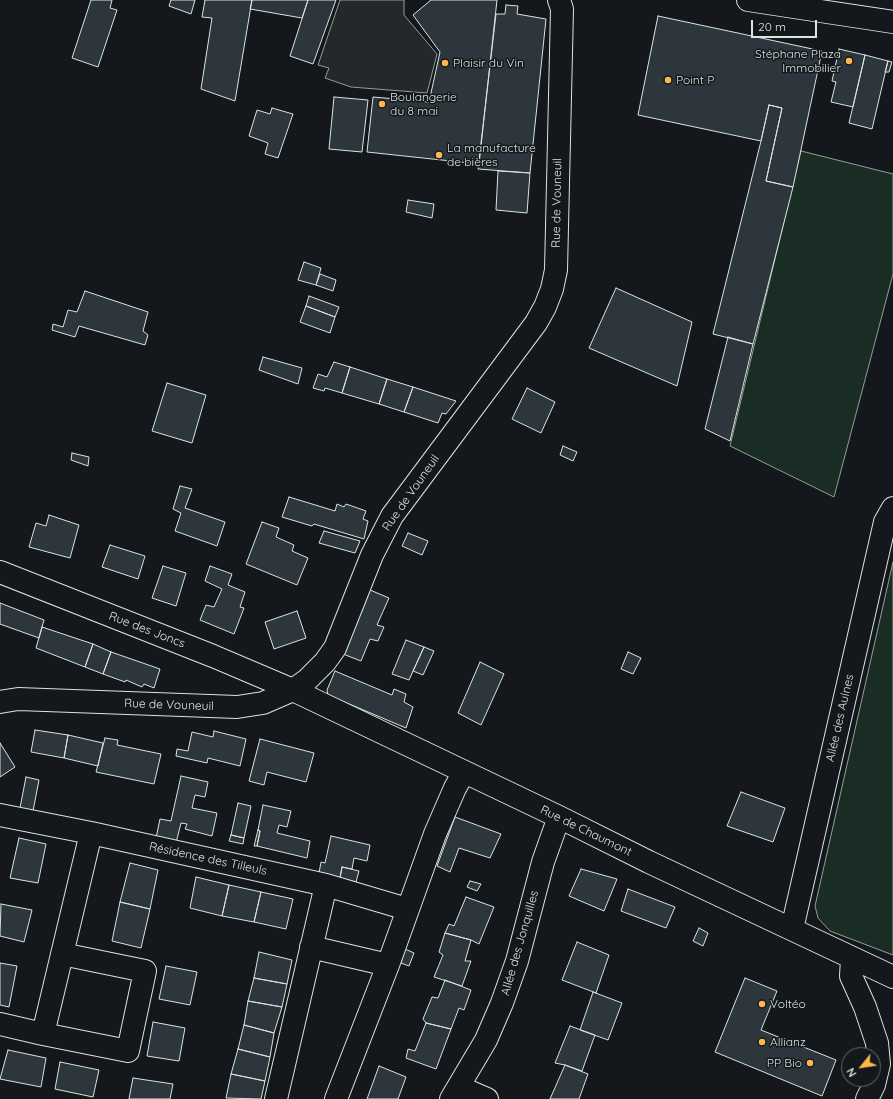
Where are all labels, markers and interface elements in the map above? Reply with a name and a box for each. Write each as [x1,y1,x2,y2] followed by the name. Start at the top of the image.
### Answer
[753,12,819,38] scale bar
[758,19,786,34] text: 20 m
[755,47,841,75] place label: Stéphane Plaza Immobilier
[453,56,524,70] place label: Plaisir du Vin
[844,56,854,66] marker: Stéphane Plaza Immobilier
[440,58,450,68] marker: Plaisir du Vin
[676,73,714,87] place label: Point P
[663,75,673,85] marker: Point P
[390,90,457,118] place label: Boulangerie du 8 mai
[377,99,387,109] marker: Boulangerie du 8 mai
[447,141,536,169] place label: La manufacture de bières
[434,150,444,160] marker: La manufacture de bières
[549,158,565,248] street label: Rue de Vouneuil
[379,452,443,534] street label: Rue de Vouneuil
[107,609,187,651] street label: Rue des Joncs
[823,673,857,763] street label: Allée des Aulnes
[124,696,214,714] street label: Rue de Vouneuil
[538,803,634,859] street label: Rue de Chaumont
[148,839,268,879] street label: Résidence des Tilleuls
[498,889,542,997] street label: Allée des Jonquilles
[770,997,806,1011] place label: Voltéo
[757,999,767,1009] marker: Voltéo
[770,1035,806,1049] place label: Allianz
[757,1037,767,1047] marker: Allianz
[841,1047,881,1087] north arrow
[767,1056,802,1070] place label: PP Bio
[805,1058,815,1068] marker: PP Bio
[843,1065,860,1080] text: N

